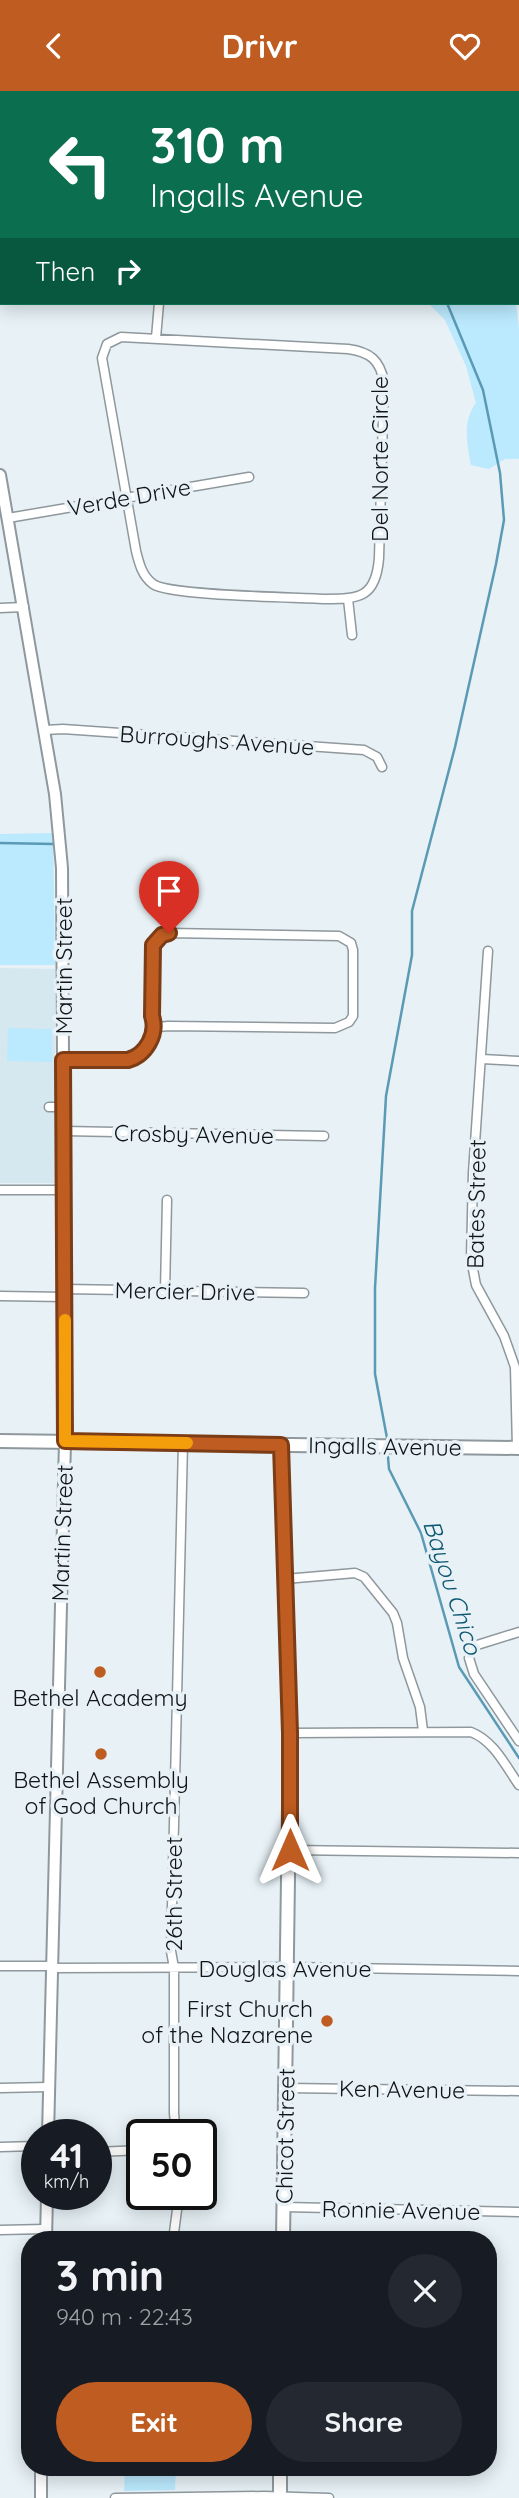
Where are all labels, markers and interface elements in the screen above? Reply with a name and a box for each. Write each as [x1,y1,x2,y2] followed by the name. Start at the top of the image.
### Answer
[221,26,298,66] text: Drivr
[35,27,73,65] icon: back
[446,27,484,65] icon: heart
[150,114,284,175] text: 310 m
[35,119,126,210] icon: left
[150,175,364,215] text: Ingalls Avenue
[109,252,147,290] icon: right
[35,255,95,288] text: Then
[365,376,394,542] street label: Del Norte Circle
[65,472,193,522] street label: Verde Drive
[119,719,315,761] street label: Burroughs Avenue
[139,861,199,933] pin
[150,872,188,910] icon: arrive
[49,897,78,1034] street label: Martin Street
[114,1118,274,1150] street label: Crosby Avenue
[460,1139,492,1269] street label: Bates Street
[114,1275,256,1307] street label: Mercier Drive
[308,1430,462,1462] street label: Ingalls Avenue
[45,1464,79,1602] street label: Martin Street
[417,1516,489,1660] water label: Bayou Chico
[92,1664,108,1680] marker: Bethel Academy
[13,1683,187,1712] place label: Bethel Academy
[93,1746,109,1762] marker: Bethel Assembly of God Church
[13,1765,189,1820] place label: Bethel Assembly of God Church
[253,1813,327,1887] position arrow
[159,1836,188,1952] street label: 26th Street
[199,1954,371,1983] street label: Douglas Avenue
[141,1994,313,2049] place label: First Church of the Nazarene
[319,2013,335,2029] marker: First Church of the Nazarene
[269,2068,301,2204] street label: Chicot Street
[339,2073,465,2105] street label: Ken Avenue
[126,2119,217,2210] speed limit sign: 50
[50,2133,83,2177] text: 41
[44,2170,89,2193] text: km/h
[321,2194,481,2226] street label: Ronnie Avenue
[56,2249,164,2302] text: 3 min
[388,2254,462,2328] button: close
[56,2302,193,2331] text: 940 m · 22:43
[56,2382,252,2462] button: Exit
[266,2382,462,2462] button: Share

